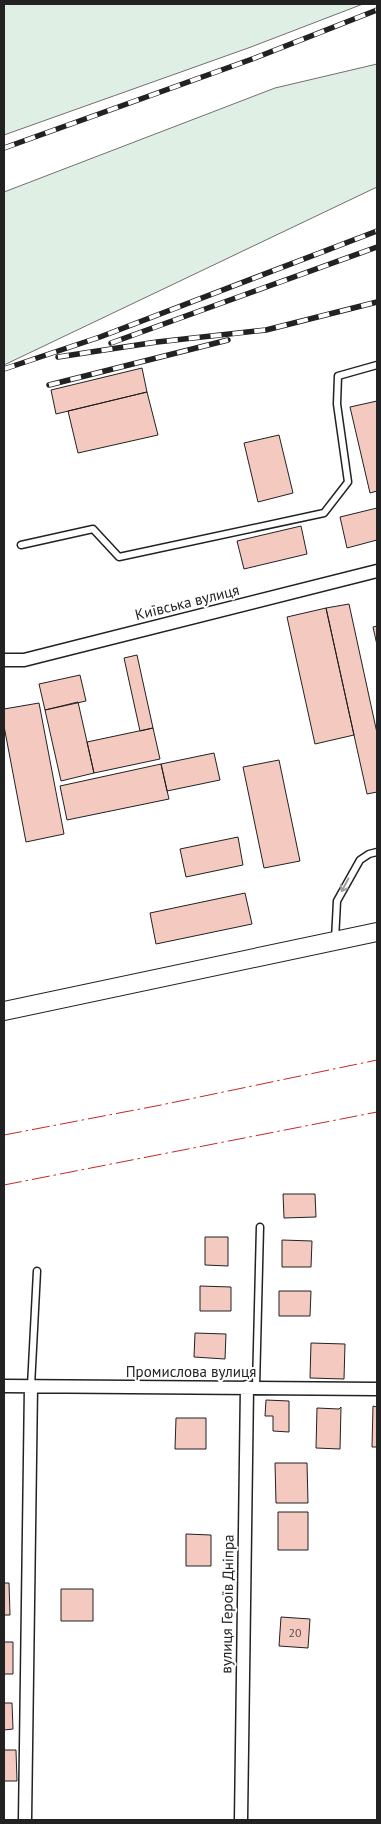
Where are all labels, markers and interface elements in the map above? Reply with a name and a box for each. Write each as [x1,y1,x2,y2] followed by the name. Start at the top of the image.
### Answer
[133,580,241,624] street label: Київська вулиця
[340,877,349,892] one-way arrow
[126,1362,256,1381] street label: Промислова вулиця
[216,1534,238,1674] street label: вулиця Героїв Дніпра
[288,1625,302,1640] house number: 20

